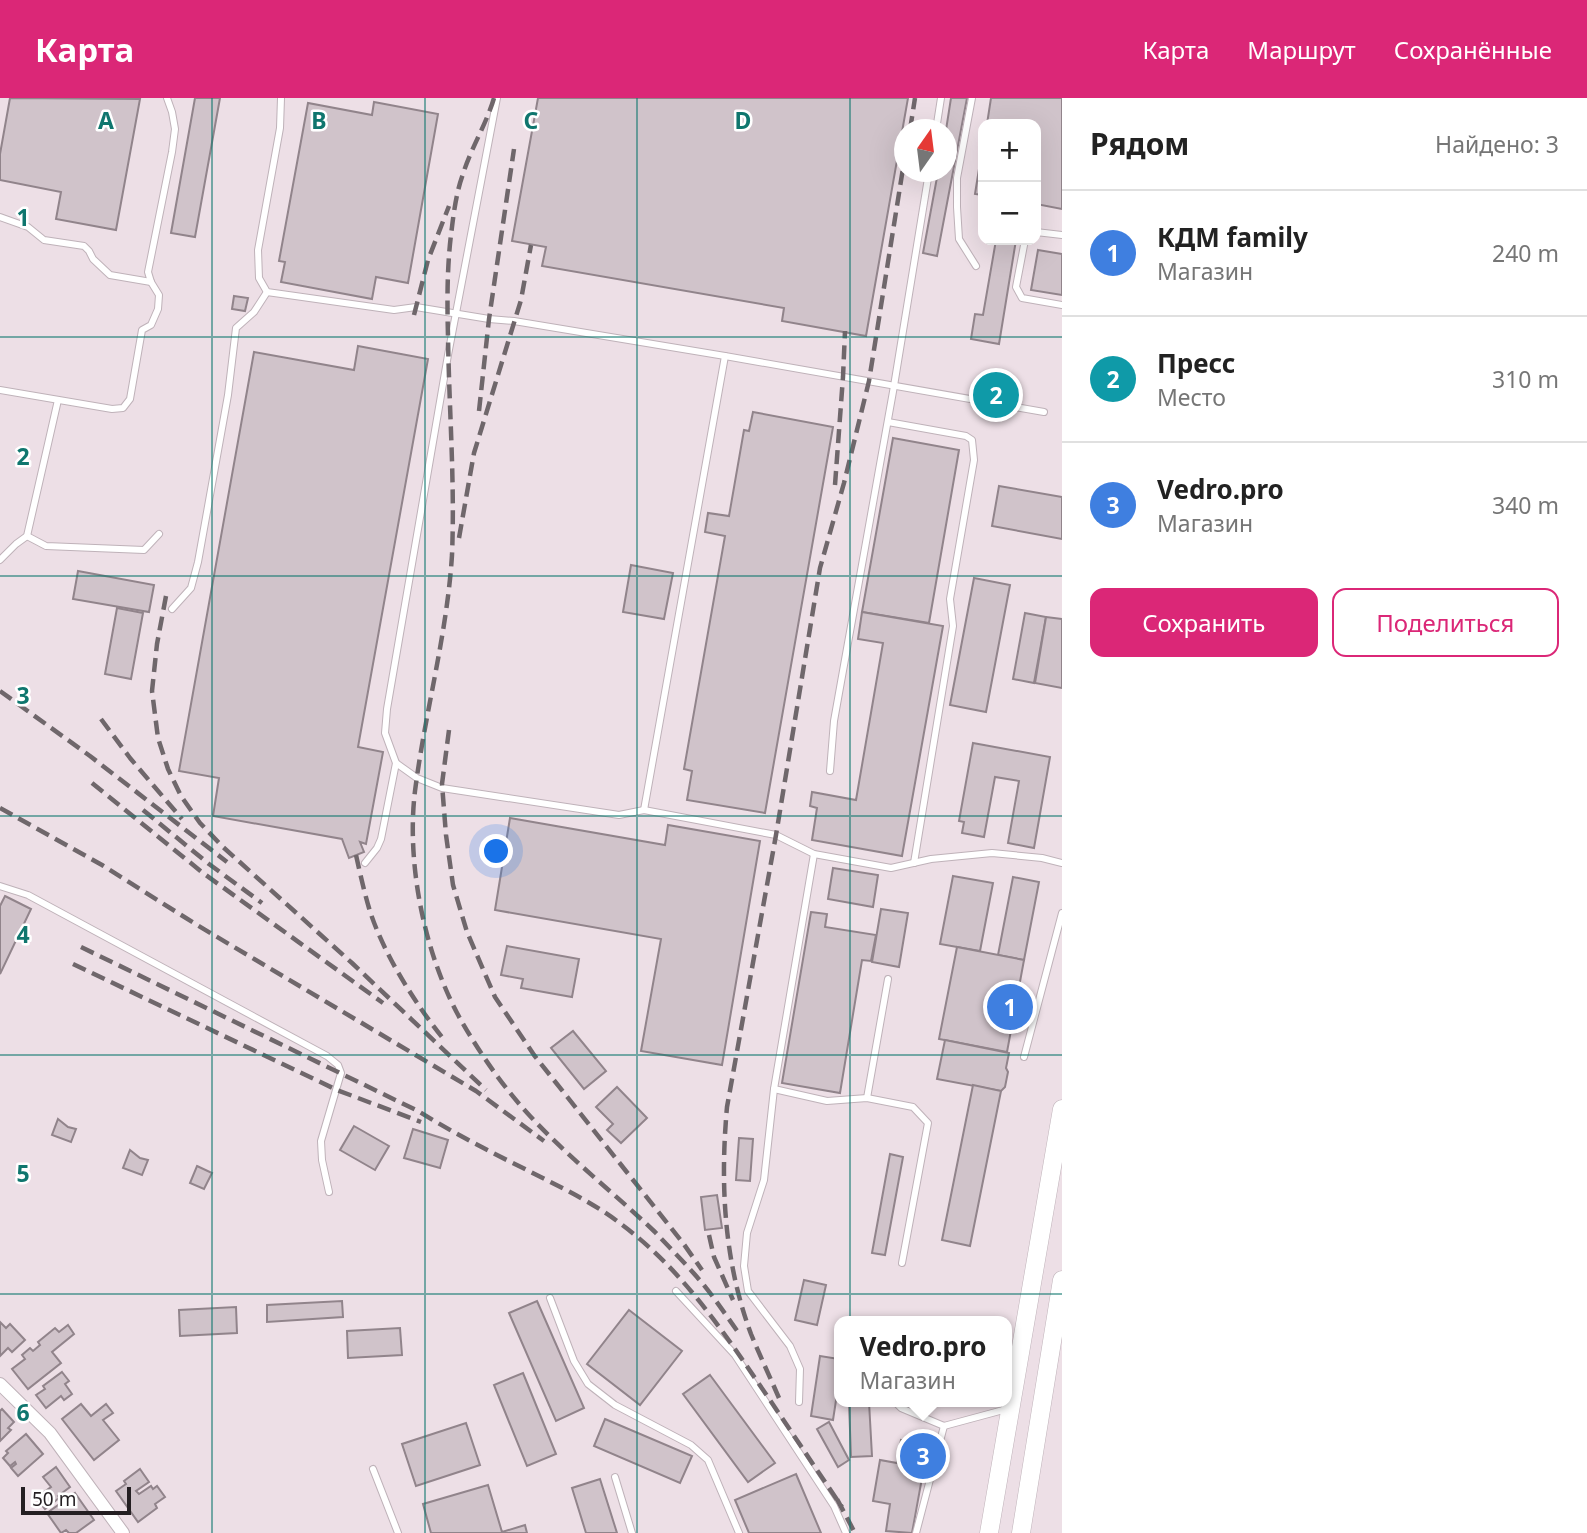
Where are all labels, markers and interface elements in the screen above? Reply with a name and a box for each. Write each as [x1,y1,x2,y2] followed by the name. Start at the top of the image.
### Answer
[35,27,134,72] text: Карта
[1142,33,1209,66] text: Карта
[1247,33,1356,66] text: Маршрут
[1394,33,1552,66] text: Сохранённые
[98,104,114,136] text: A
[311,104,327,136] text: B
[524,104,539,136] text: C
[735,104,751,136] text: D
[894,119,957,182] north arrow
[978,119,1041,245] map controls
[978,119,1041,182] button: +
[1090,123,1189,164] text: Рядом
[1435,128,1559,160] text: Найдено: 3
[978,182,1041,245] button: −
[16,201,30,233] text: 1
[1157,219,1308,255] text: КДМ family
[1106,237,1120,269] text: 1
[1492,237,1559,269] text: 240 m
[1157,255,1253,287] text: Магазин
[1157,345,1236,381] text: Пресс
[1106,363,1120,395] text: 2
[1492,363,1559,395] text: 310 m
[973,369,1019,421] pin: 2
[1157,381,1226,413] text: Место
[16,440,30,472] text: 2
[1157,471,1284,507] text: Vedro.pro
[1106,489,1120,521] text: 3
[1492,489,1559,521] text: 340 m
[1157,507,1253,539] text: Магазин
[1090,588,1318,657] button: Сохранить
[1332,588,1559,657] button: Поделиться
[16,679,30,711] text: 3
[479,834,513,868] your location
[16,918,30,950] text: 4
[987,981,1033,1033] pin: 1
[16,1157,30,1189] text: 5
[834,1316,1012,1407] popup
[860,1328,986,1364] text: Vedro.pro
[860,1364,956,1396] text: Магазин
[16,1396,30,1428] text: 6
[900,1430,946,1482] pin: 3
[21,1484,131,1516] scale bar
[32,1486,76,1512] text: 50 m

